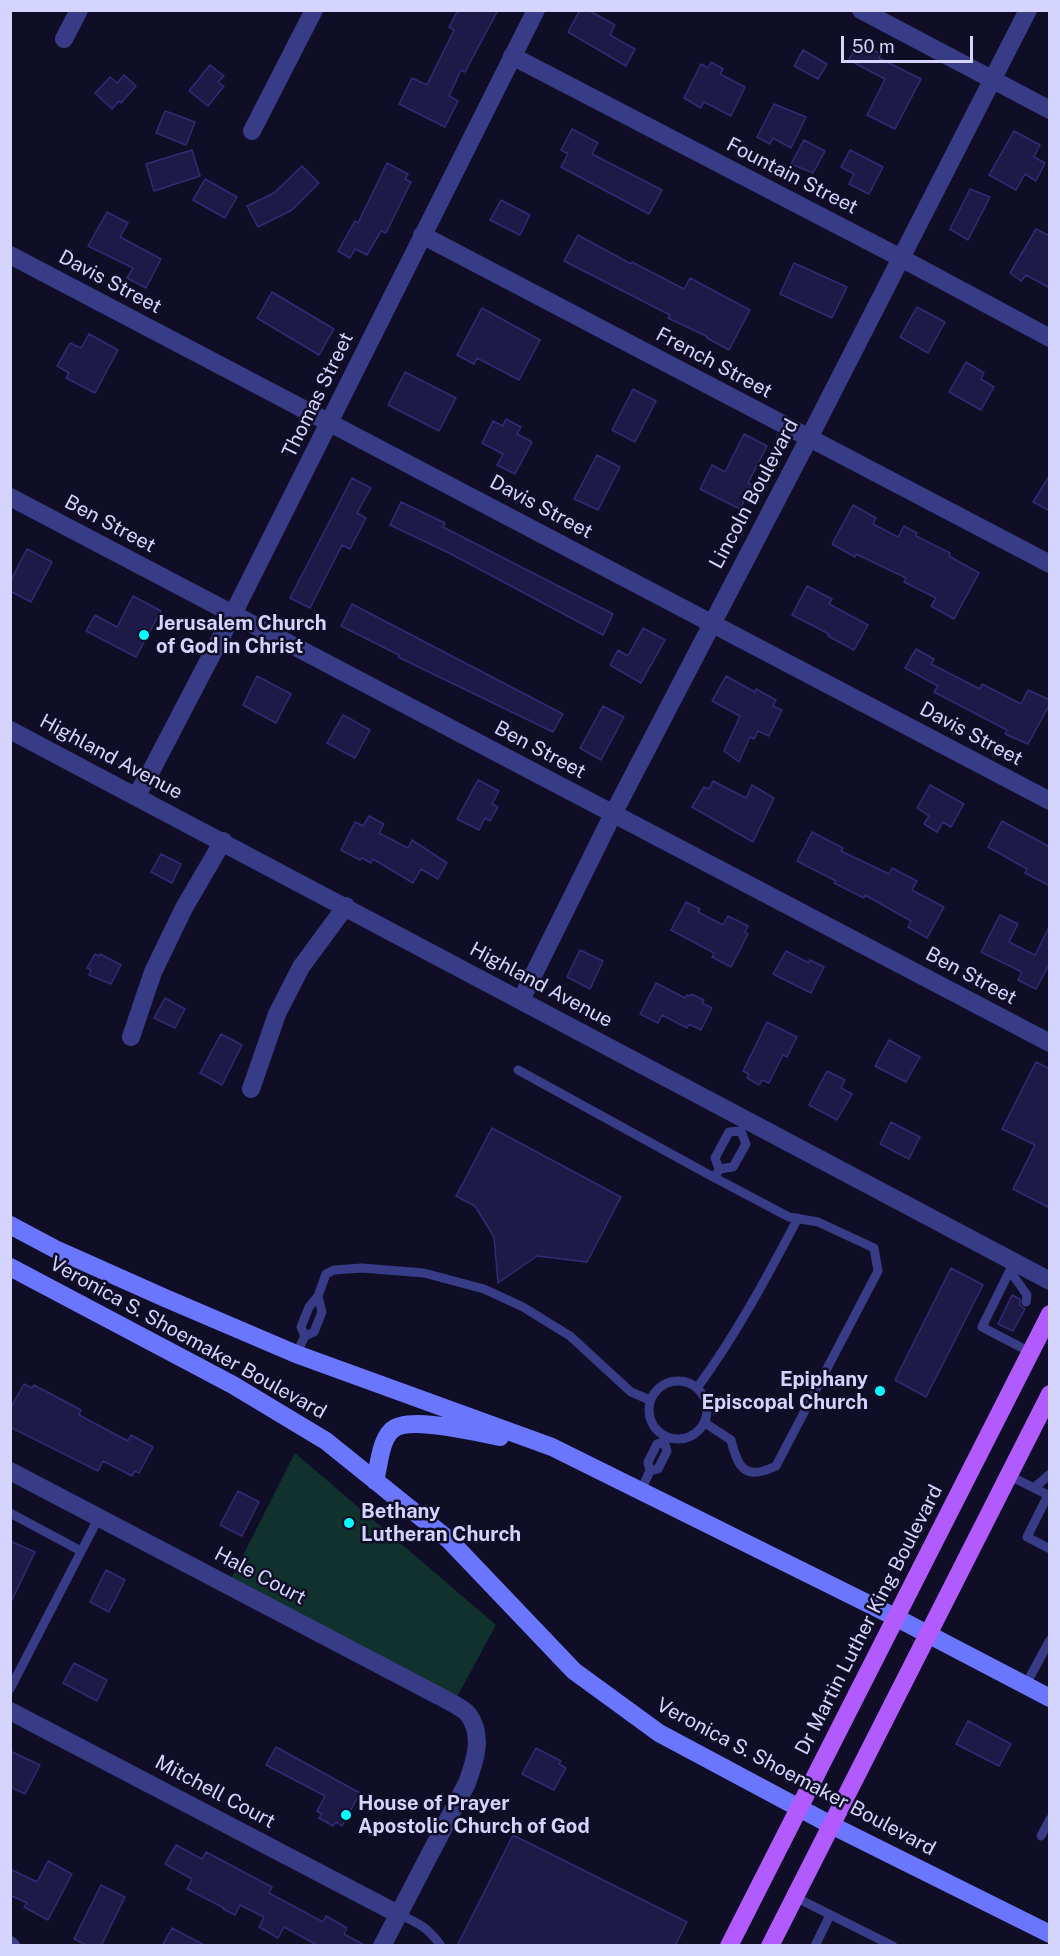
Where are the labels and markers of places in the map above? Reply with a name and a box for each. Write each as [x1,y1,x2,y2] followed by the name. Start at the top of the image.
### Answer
[156,612,327,659] place label: Jerusalem Church of God in Christ
[137,628,151,642] marker: Jerusalem Church of God in Christ
[701,1368,868,1415] place label: Epiphany Episcopal Church
[873,1384,887,1398] marker: Epiphany Episcopal Church
[361,1500,521,1547] place label: Bethany Lutheran Church
[342,1516,356,1530] marker: Bethany Lutheran Church
[358,1792,590,1839] place label: House of Prayer Apostolic Church of God
[339,1808,353,1822] marker: House of Prayer Apostolic Church of God

